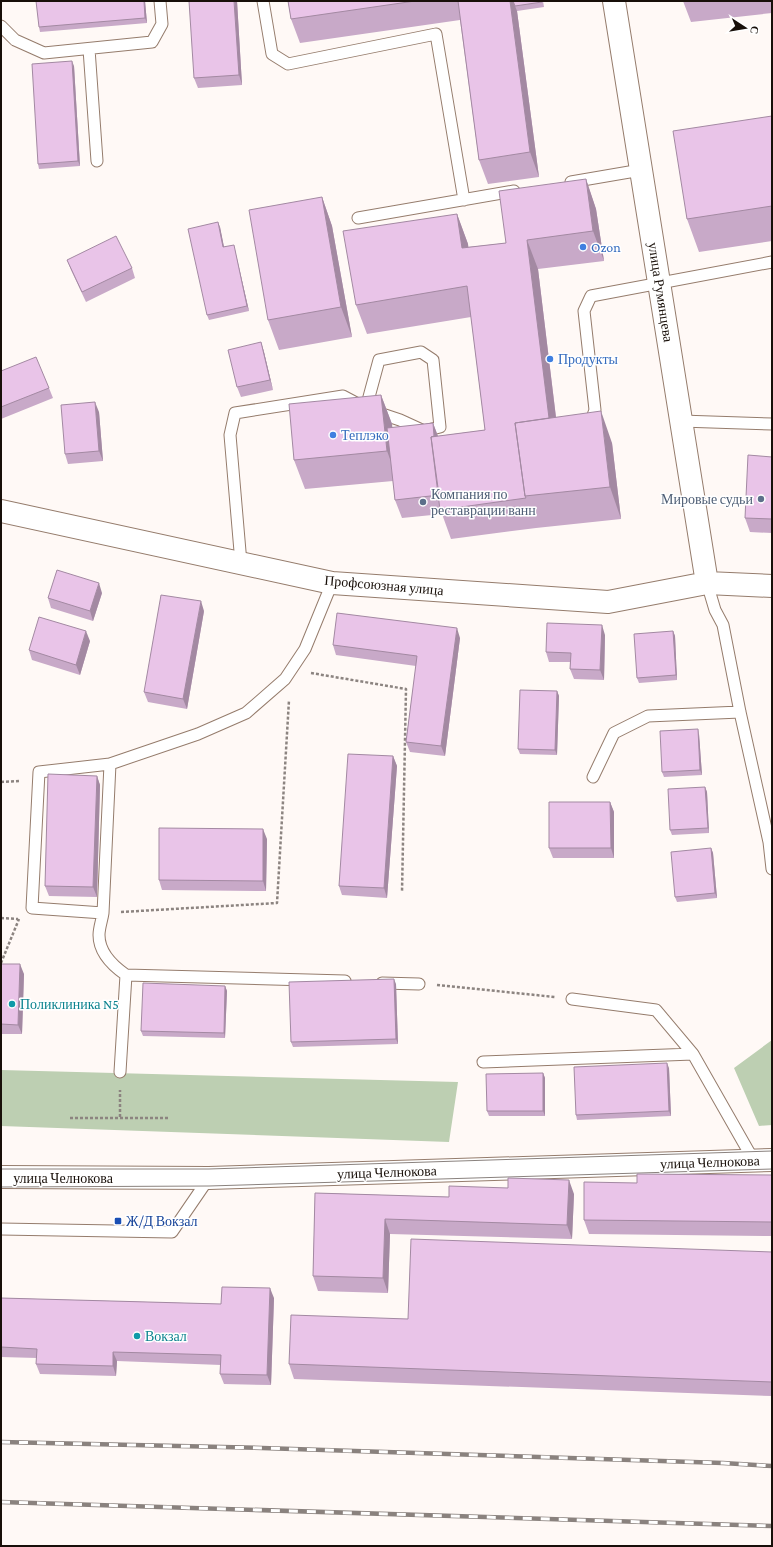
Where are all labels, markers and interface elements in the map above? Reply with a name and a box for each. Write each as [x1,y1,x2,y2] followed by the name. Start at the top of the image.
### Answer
[725,8,765,48] north arrow
[748,25,761,35] text: С
[591,239,621,255] place label: Ozon
[645,241,677,344] street label: улица Румянцева
[578,242,588,252] marker: Ozon
[558,351,619,367] place label: Продукты
[545,354,555,364] marker: Продукты
[341,427,389,443] place label: Теплэко
[328,430,338,440] marker: Теплэко
[431,486,536,518] place label: Компания по реставрации ванн
[661,491,753,507] place label: Мировые судьи
[756,494,766,504] marker: Мировые судьи
[418,497,428,507] marker: Компания по реставрации ванн
[324,572,445,598] street label: Профсоюзная улица
[20,996,119,1012] place label: Поликлиника N5
[7,999,17,1009] marker: Поликлиника N5
[660,1152,761,1172] street label: улица Челнокова
[337,1162,438,1182] street label: улица Челнокова
[13,1170,114,1186] street label: улица Челнокова
[126,1213,198,1229] place label: Ж/Д Вокзал
[113,1216,123,1226] marker: Ж/Д Вокзал
[145,1328,187,1344] place label: Вокзал
[132,1331,142,1341] marker: Вокзал

